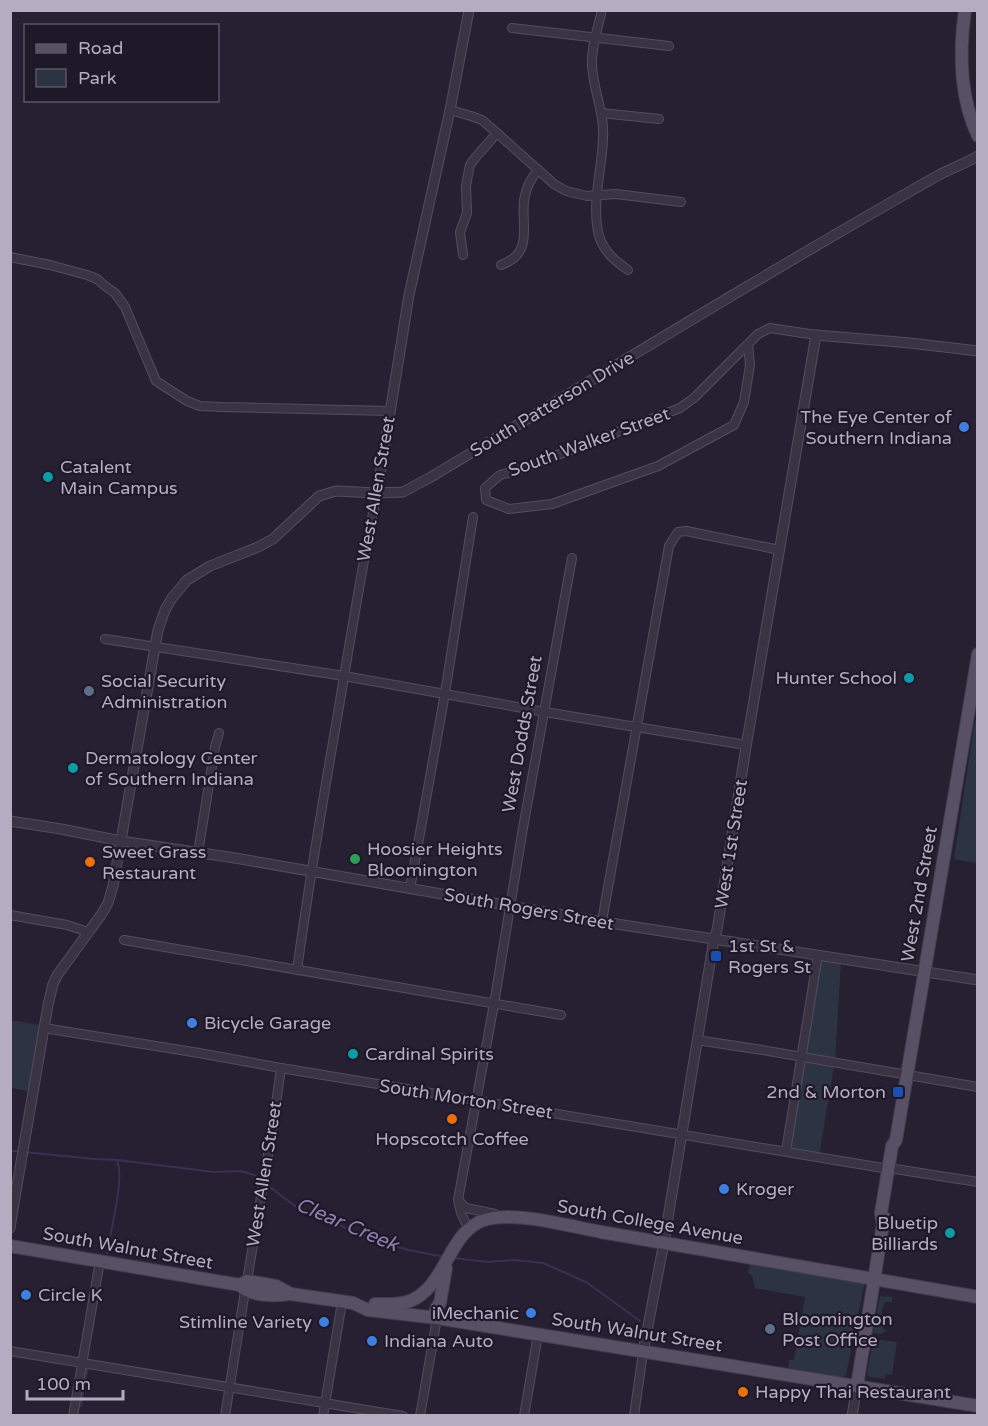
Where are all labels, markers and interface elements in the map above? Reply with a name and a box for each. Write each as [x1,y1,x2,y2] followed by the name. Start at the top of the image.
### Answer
[24,24,219,102] legend
[78,37,123,59] text: Road
[78,67,117,89] text: Park
[466,346,638,462] street label: South Patterson Drive
[505,402,673,481] street label: South Walker Street
[800,406,952,449] place label: The Eye Center of Southern Indiana
[352,414,400,563] street label: West Allen Street
[957,420,971,434] marker: The Eye Center of Southern Indiana
[60,456,178,499] place label: Catalent Main Campus
[41,470,55,484] marker: Catalent Main Campus
[497,654,547,814] street label: West Dodds Street
[775,667,897,689] place label: Hunter School
[101,670,228,713] place label: Social Security Administration
[902,671,916,685] marker: Hunter School
[82,684,96,698] marker: Social Security Administration
[85,747,258,790] place label: Dermatology Center of Southern Indiana
[66,761,80,775] marker: Dermatology Center of Southern Indiana
[710,778,752,910] street label: West 1st Street
[896,824,942,964] street label: West 2nd Street
[367,838,503,881] place label: Hoosier Heights Bloomington
[102,841,207,884] place label: Sweet Grass Restaurant
[348,852,362,866] marker: Hoosier Heights Bloomington
[83,855,97,869] marker: Sweet Grass Restaurant
[442,883,616,935] street label: South Rogers Street
[728,935,811,978] place label: 1st St & Rogers St
[709,949,723,963] marker: 1st St & Rogers St
[204,1012,331,1034] place label: Bicycle Garage
[185,1016,199,1030] marker: Bicycle Garage
[365,1043,494,1065] place label: Cardinal Spirits
[346,1047,360,1061] marker: Cardinal Spirits
[378,1074,554,1124] street label: South Morton Street
[766,1081,886,1103] place label: 2nd & Morton
[891,1085,905,1099] marker: 2nd & Morton
[242,1099,286,1248] street label: West Allen Street
[445,1112,459,1126] marker: Hopscotch Coffee
[375,1128,529,1150] place label: Hopscotch Coffee
[736,1178,794,1200] place label: Kroger
[717,1182,731,1196] marker: Kroger
[292,1193,404,1258] water label: Clear Creek
[555,1195,745,1249] street label: South College Avenue
[871,1212,938,1255] place label: Bluetip Billiards
[41,1222,215,1274] street label: South Walnut Street
[943,1226,957,1240] marker: Bluetip Billiards
[38,1284,103,1306] place label: Circle K
[19,1288,33,1302] marker: Circle K
[432,1302,519,1324] place label: iMechanic
[524,1306,538,1320] marker: iMechanic
[550,1308,724,1356] street label: South Walnut Street
[782,1308,893,1351] place label: Bloomington Post Office
[179,1311,312,1333] place label: Stimline Variety
[317,1315,331,1329] marker: Stimline Variety
[763,1322,777,1336] marker: Bloomington Post Office
[384,1330,494,1352] place label: Indiana Auto
[365,1334,379,1348] marker: Indiana Auto
[27,1363,123,1401] scale bar
[36,1373,91,1395] text: 100 m
[755,1381,951,1403] place label: Happy Thai Restaurant
[736,1385,750,1399] marker: Happy Thai Restaurant

